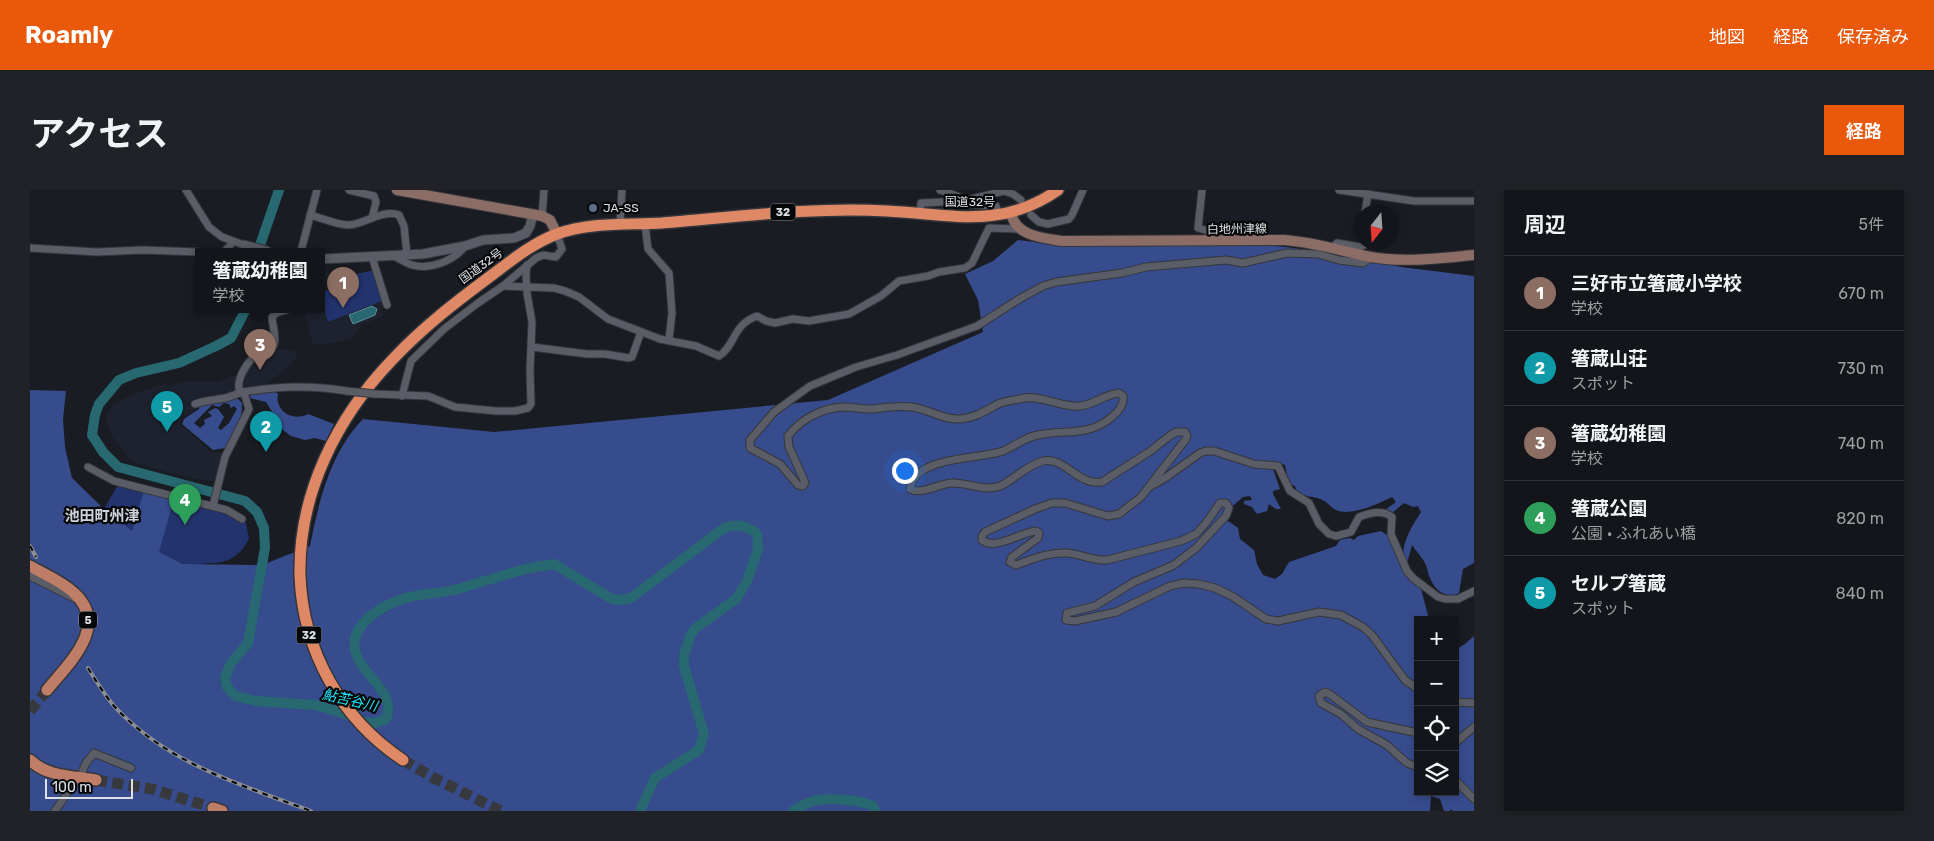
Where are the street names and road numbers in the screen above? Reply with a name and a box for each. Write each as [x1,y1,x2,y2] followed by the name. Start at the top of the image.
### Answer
[945,195,995,209] street label: 国道32号
[770,204,796,221] road number: 32
[1207,221,1267,237] street label: 白地州津線
[457,246,505,286] street label: 国道32号
[79,612,97,628] road number: 5
[296,626,322,644] road number: 32

